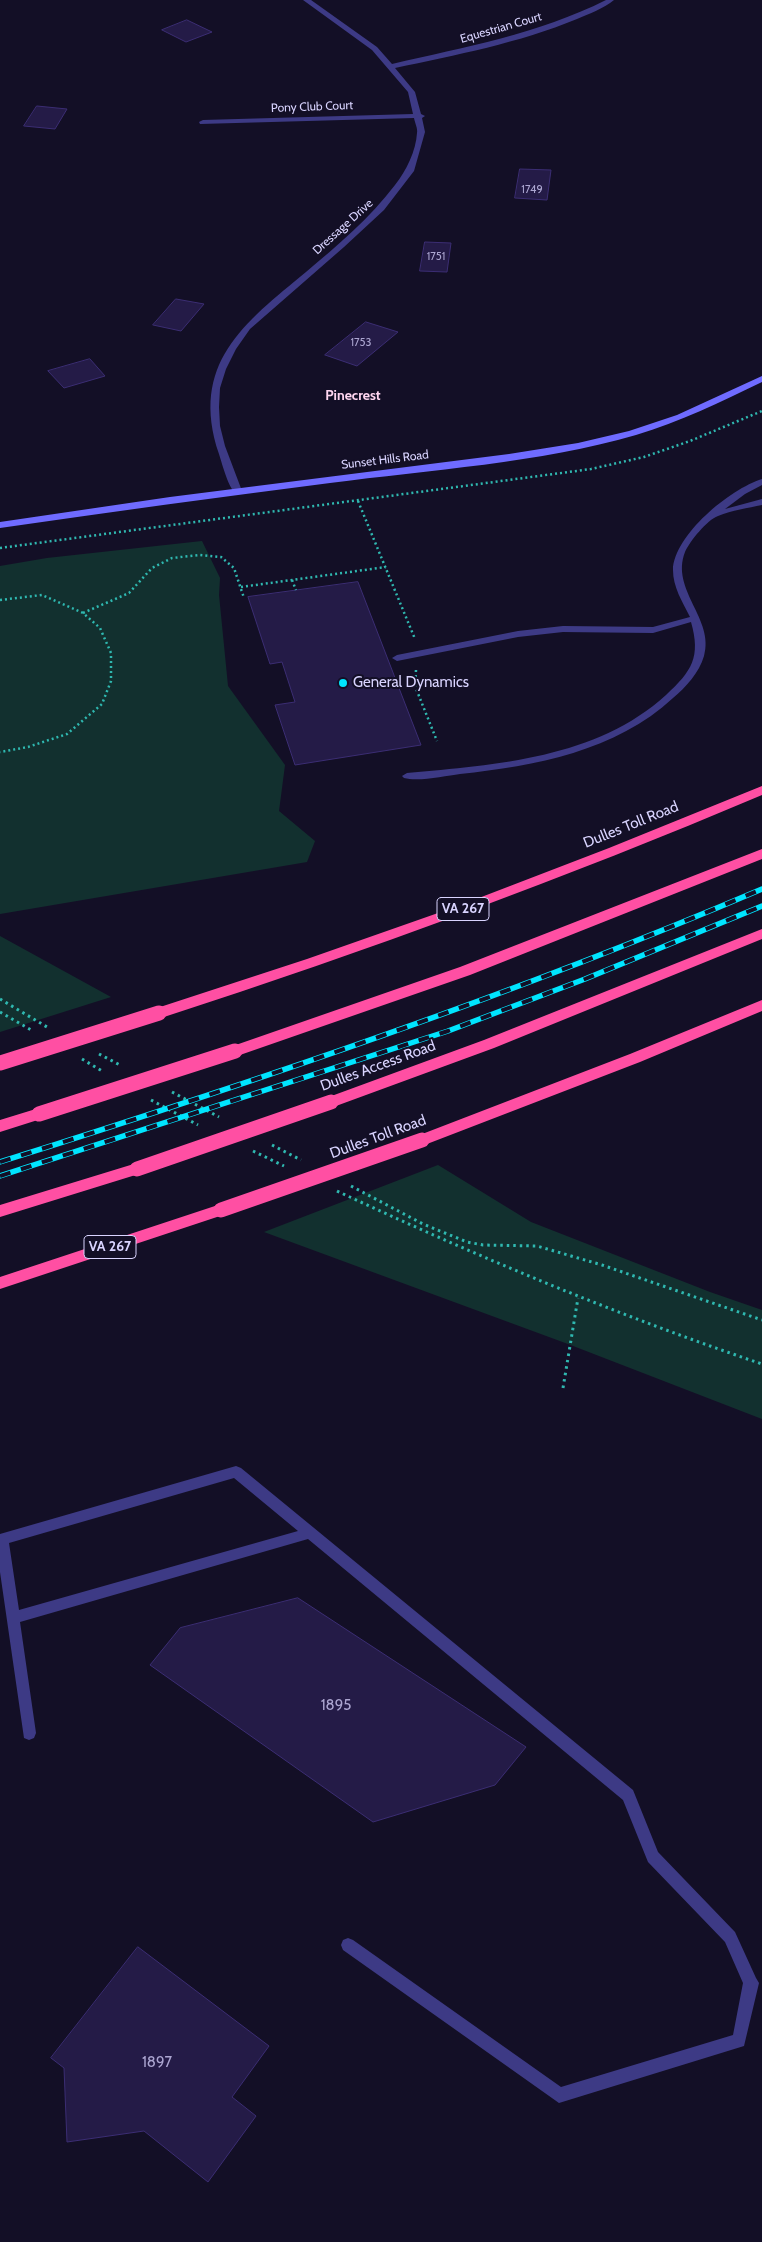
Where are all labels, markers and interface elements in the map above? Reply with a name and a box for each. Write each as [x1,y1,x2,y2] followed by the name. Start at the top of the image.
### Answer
[459,9,543,47] street label: Equestrian Court
[271,98,353,116] street label: Pony Club Court
[521,183,543,197] house number: 1749
[310,196,376,258] street label: Dressage Drive
[427,250,445,264] house number: 1751
[350,336,372,350] house number: 1753
[325,388,381,404] district label: Pinecrest
[340,447,430,473] street label: Sunset Hills Road
[353,674,469,692] place label: General Dynamics
[337,677,349,689] marker: General Dynamics
[581,798,681,852] street label: Dulles Toll Road
[437,898,489,921] road number: VA 267
[318,1037,438,1095] street label: Dulles Access Road
[327,1111,429,1163] street label: Dulles Toll Road
[84,1236,136,1258] road number: VA 267
[321,1697,351,1715] house number: 1895
[142,2054,172,2072] house number: 1897

